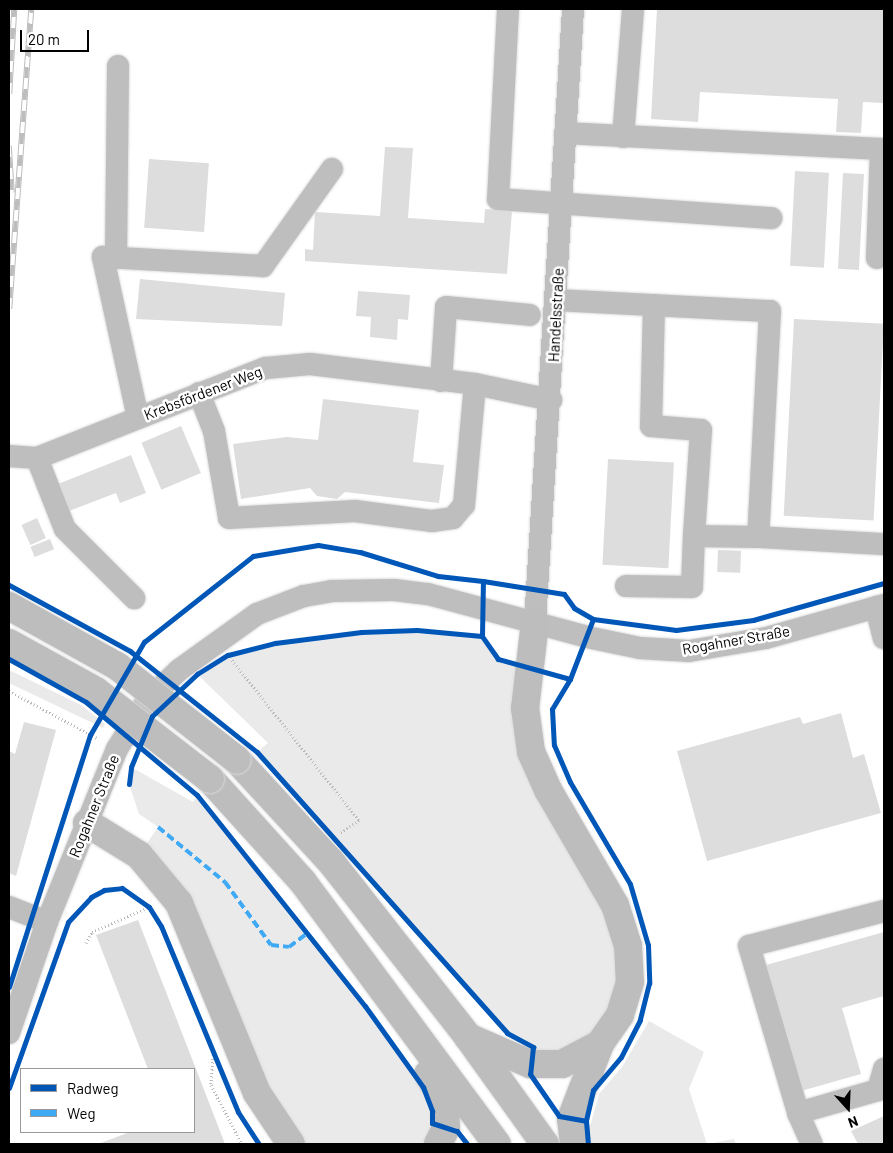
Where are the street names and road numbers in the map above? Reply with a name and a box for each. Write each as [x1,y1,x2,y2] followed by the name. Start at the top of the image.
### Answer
[545,268,567,362] street label: Handelsstraße
[141,362,265,424] street label: Krebsfördener Weg
[681,622,791,658] street label: Rogahner Straße
[65,752,123,860] street label: Rogahner Straße

